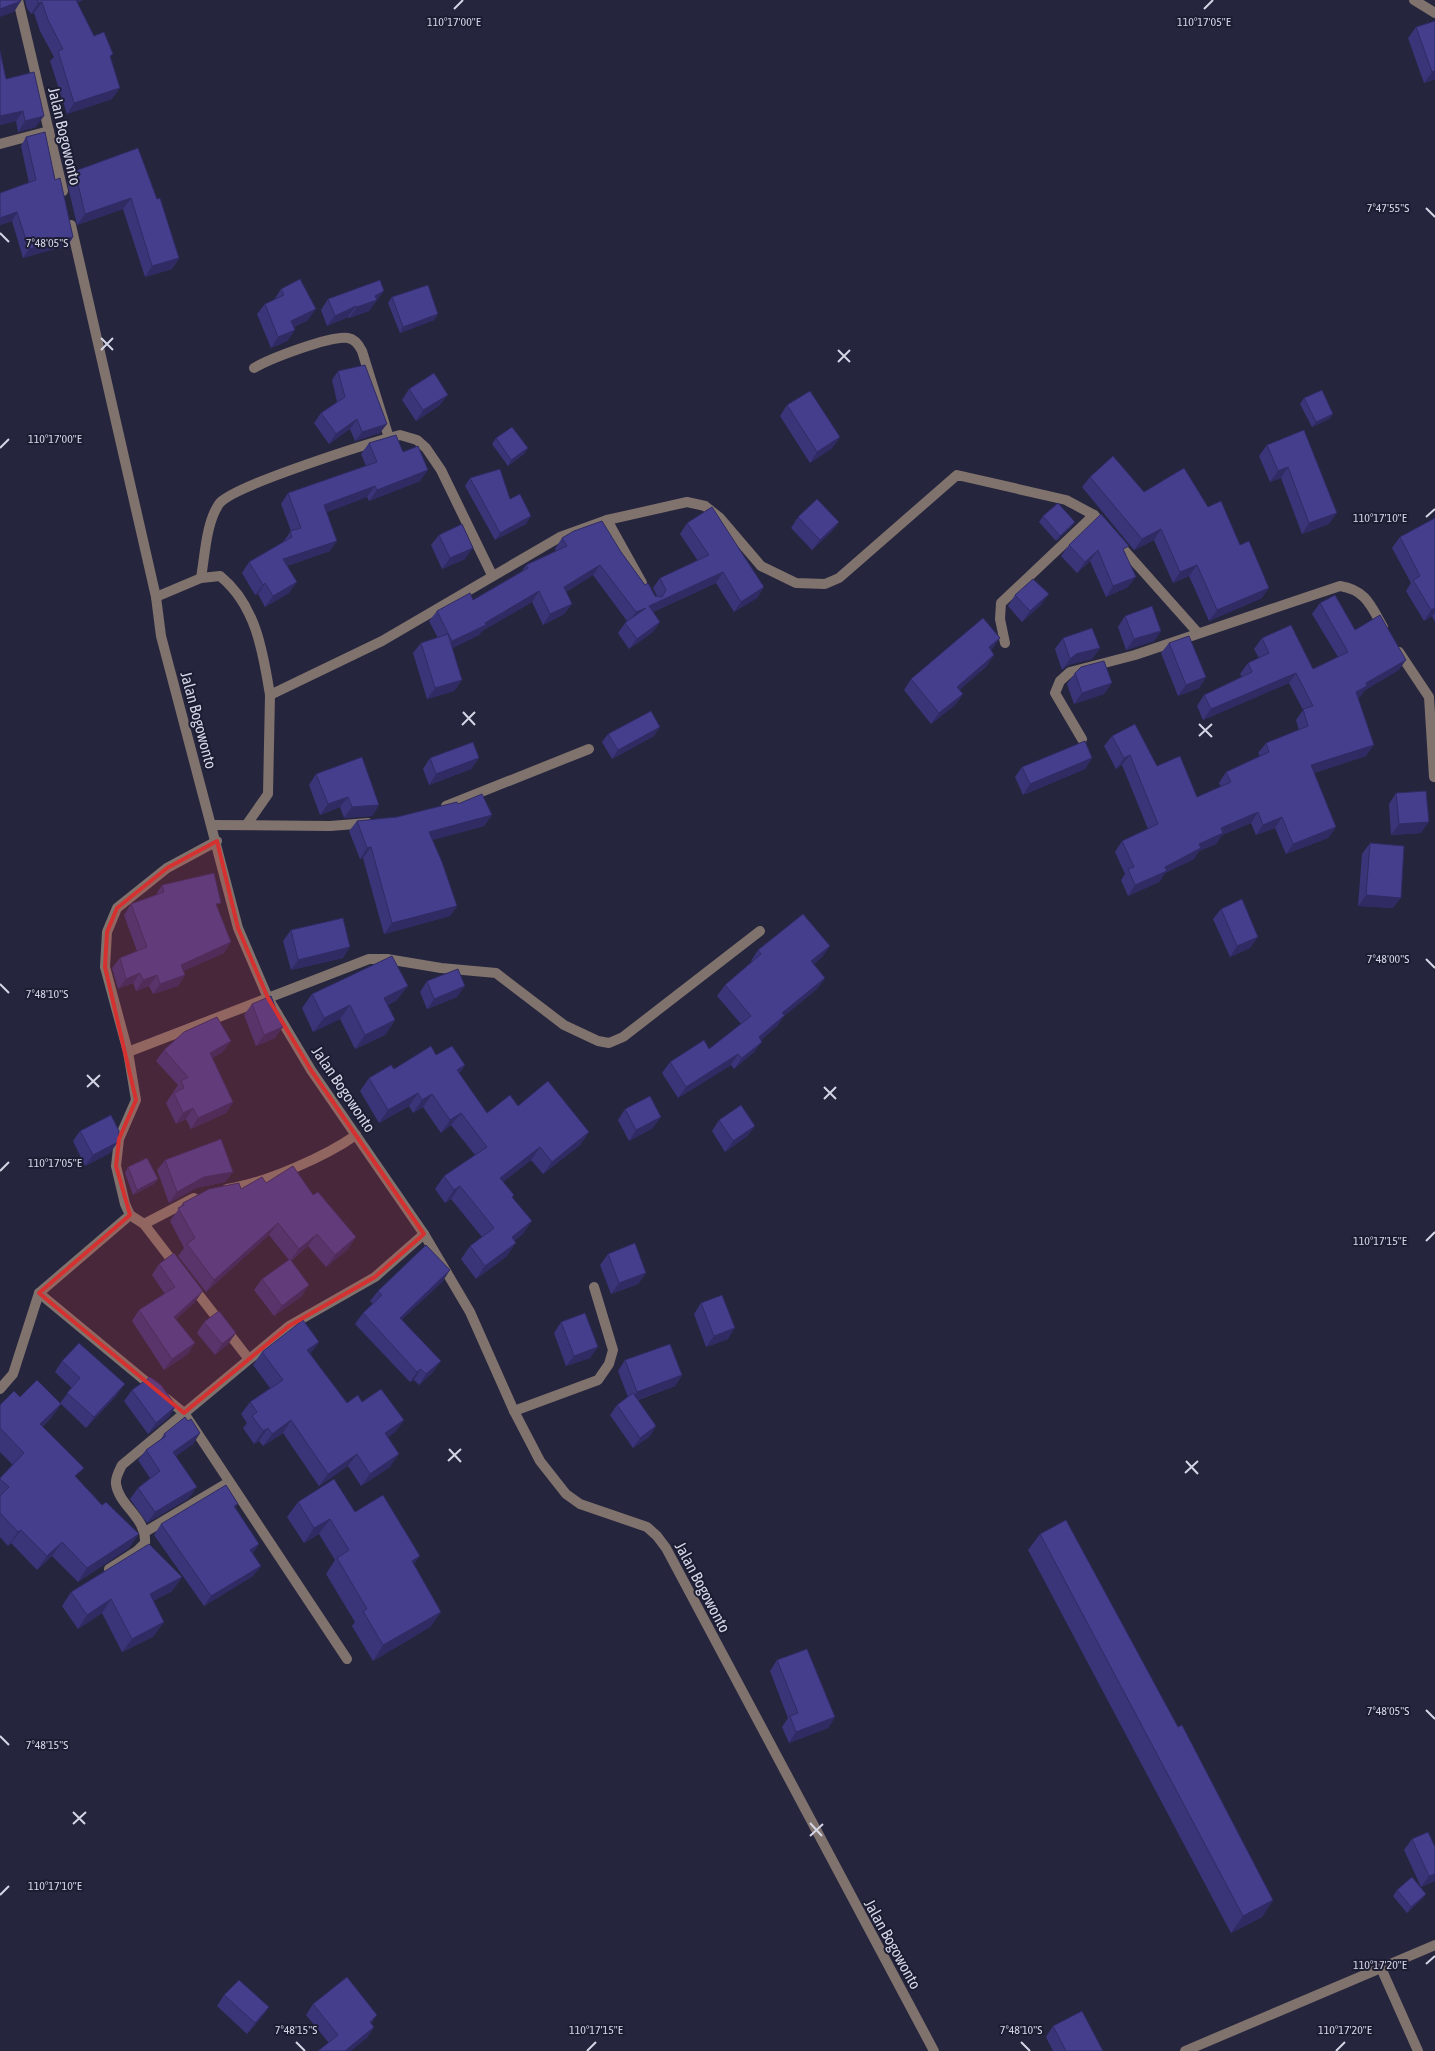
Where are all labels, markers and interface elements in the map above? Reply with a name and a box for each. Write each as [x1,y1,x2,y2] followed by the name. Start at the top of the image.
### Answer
[427,15,481,29] text: 110°17'00"E
[1177,15,1231,29] text: 110°17'05"E
[44,85,85,187] street label: Jalan Bogowonto
[1367,201,1409,215] text: 7°47'55"S
[26,236,68,250] text: 7°48'05"S
[28,432,82,446] text: 110°17'00"E
[1353,511,1407,525] text: 110°17'10"E
[176,669,221,771] street label: Jalan Bogowonto
[1367,952,1409,966] text: 7°48'00"S
[26,987,68,1001] text: 7°48'10"S
[308,1043,379,1136] street label: Jalan Bogowonto
[28,1156,82,1170] text: 110°17'05"E
[1353,1234,1407,1248] text: 110°17'15"E
[671,1539,734,1636] street label: Jalan Bogowonto
[1367,1704,1409,1718] text: 7°48'05"S
[26,1738,68,1752] text: 7°48'15"S
[28,1879,82,1893] text: 110°17'10"E
[860,1896,925,1993] street label: Jalan Bogowonto
[1353,1958,1407,1972] text: 110°17'20"E
[275,2023,317,2037] text: 7°48'15"S
[569,2023,623,2037] text: 110°17'15"E
[1000,2023,1042,2037] text: 7°48'10"S
[1318,2023,1372,2037] text: 110°17'20"E

